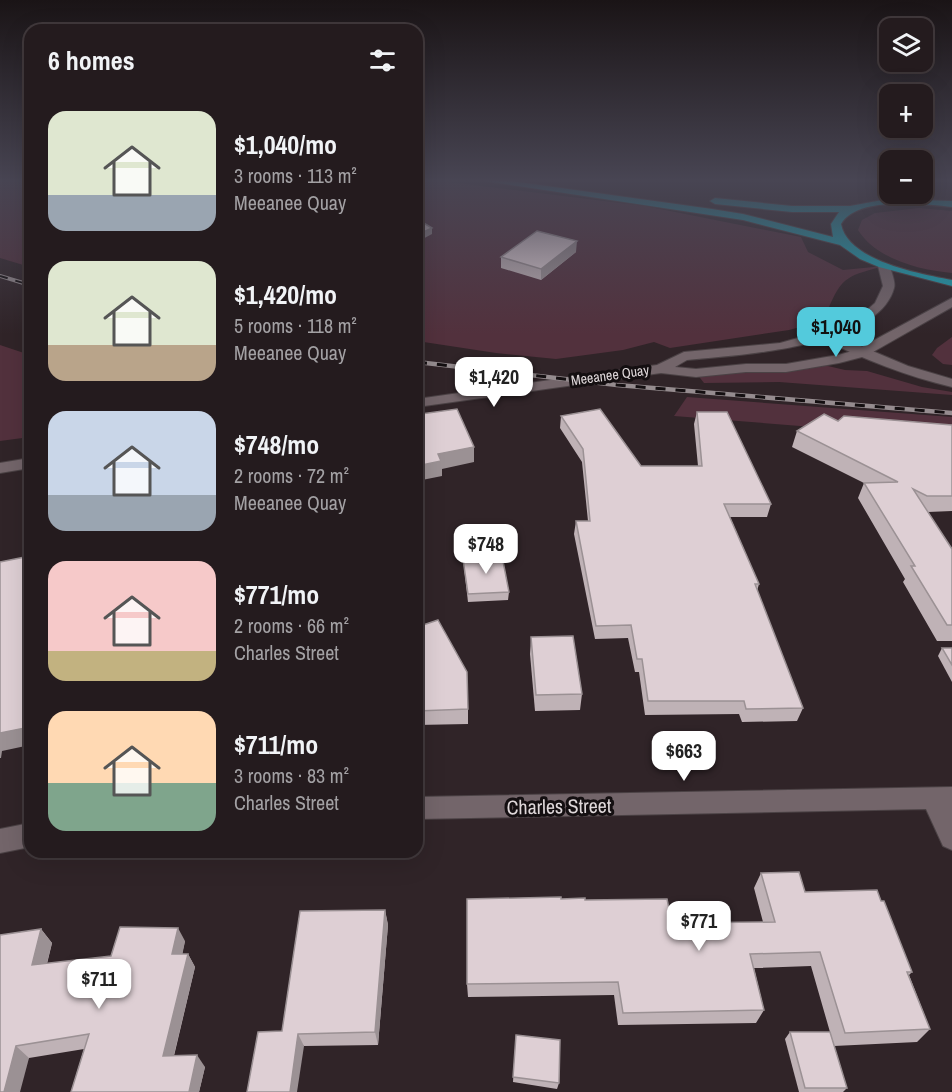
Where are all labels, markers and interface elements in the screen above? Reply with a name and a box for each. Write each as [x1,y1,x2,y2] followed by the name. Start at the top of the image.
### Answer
[879,18,933,204] map controls
[879,18,933,72] button: layers
[48,43,135,78] text: 6 homes
[366,44,399,77] icon: filters
[879,84,933,138] button: +
[234,127,337,162] text: $1,040/mo
[96,135,168,207] icon: home
[879,150,933,204] button: −
[234,162,357,189] text: 3 rooms · 113 m²
[234,189,346,216] text: Meeanee Quay
[234,277,337,312] text: $1,420/mo
[96,285,168,357] icon: home
[787,307,885,358] pin: $1,040
[234,312,357,339] text: 5 rooms · 118 m²
[811,313,861,340] text: $1,040
[234,339,346,366] text: Meeanee Quay
[445,357,543,408] pin: $1,420
[570,361,650,389] street label: Meeanee Quay
[469,363,519,390] text: $1,420
[234,427,319,462] text: $748/mo
[96,435,168,507] icon: home
[234,462,349,489] text: 2 rooms · 72 m²
[234,489,346,516] text: Meeanee Quay
[450,524,522,575] pin: $748
[468,530,504,557] text: $748
[234,577,319,612] text: $771/mo
[96,585,168,657] icon: home
[234,612,349,639] text: 2 rooms · 66 m²
[234,639,339,666] text: Charles Street
[234,727,318,762] text: $711/mo
[648,731,720,782] pin: $663
[96,735,168,807] icon: home
[666,737,702,764] text: $663
[234,762,349,789] text: 3 rooms · 83 m²
[234,789,339,816] text: Charles Street
[506,792,612,820] street label: Charles Street
[663,901,735,952] pin: $771
[681,907,717,934] text: $771
[63,959,135,1010] pin: $711
[81,965,117,992] text: $711

